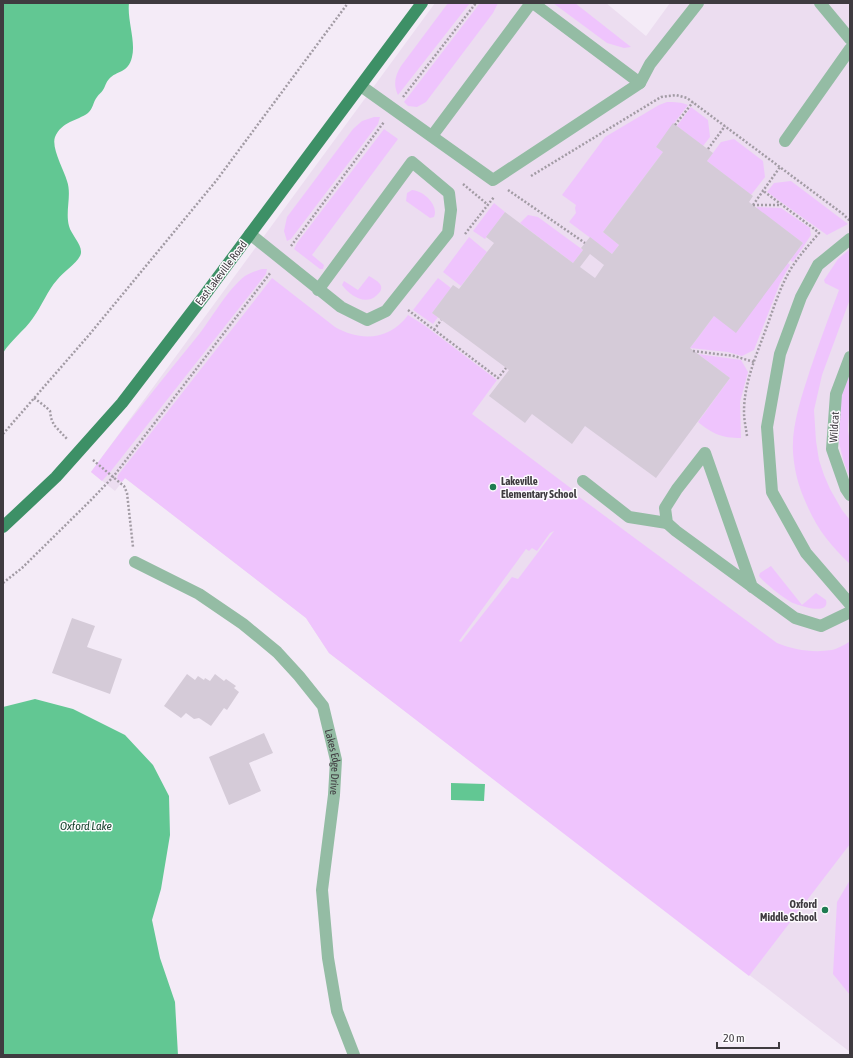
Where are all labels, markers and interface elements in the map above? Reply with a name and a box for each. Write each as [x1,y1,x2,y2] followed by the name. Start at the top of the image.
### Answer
[193,238,249,308] street label: East Lakeville Road
[827,411,841,443] street label: Wildcat
[501,475,578,500] place label: Lakeville Elementary School
[488,482,498,492] marker: Lakeville Elementary School
[323,728,342,795] street label: Lakes Edge Drive
[60,819,113,833] water label: Oxford Lake
[760,898,818,923] place label: Oxford Middle School
[820,905,830,915] marker: Oxford Middle School
[717,1024,779,1050] scale bar
[723,1031,745,1045] text: 20 m

